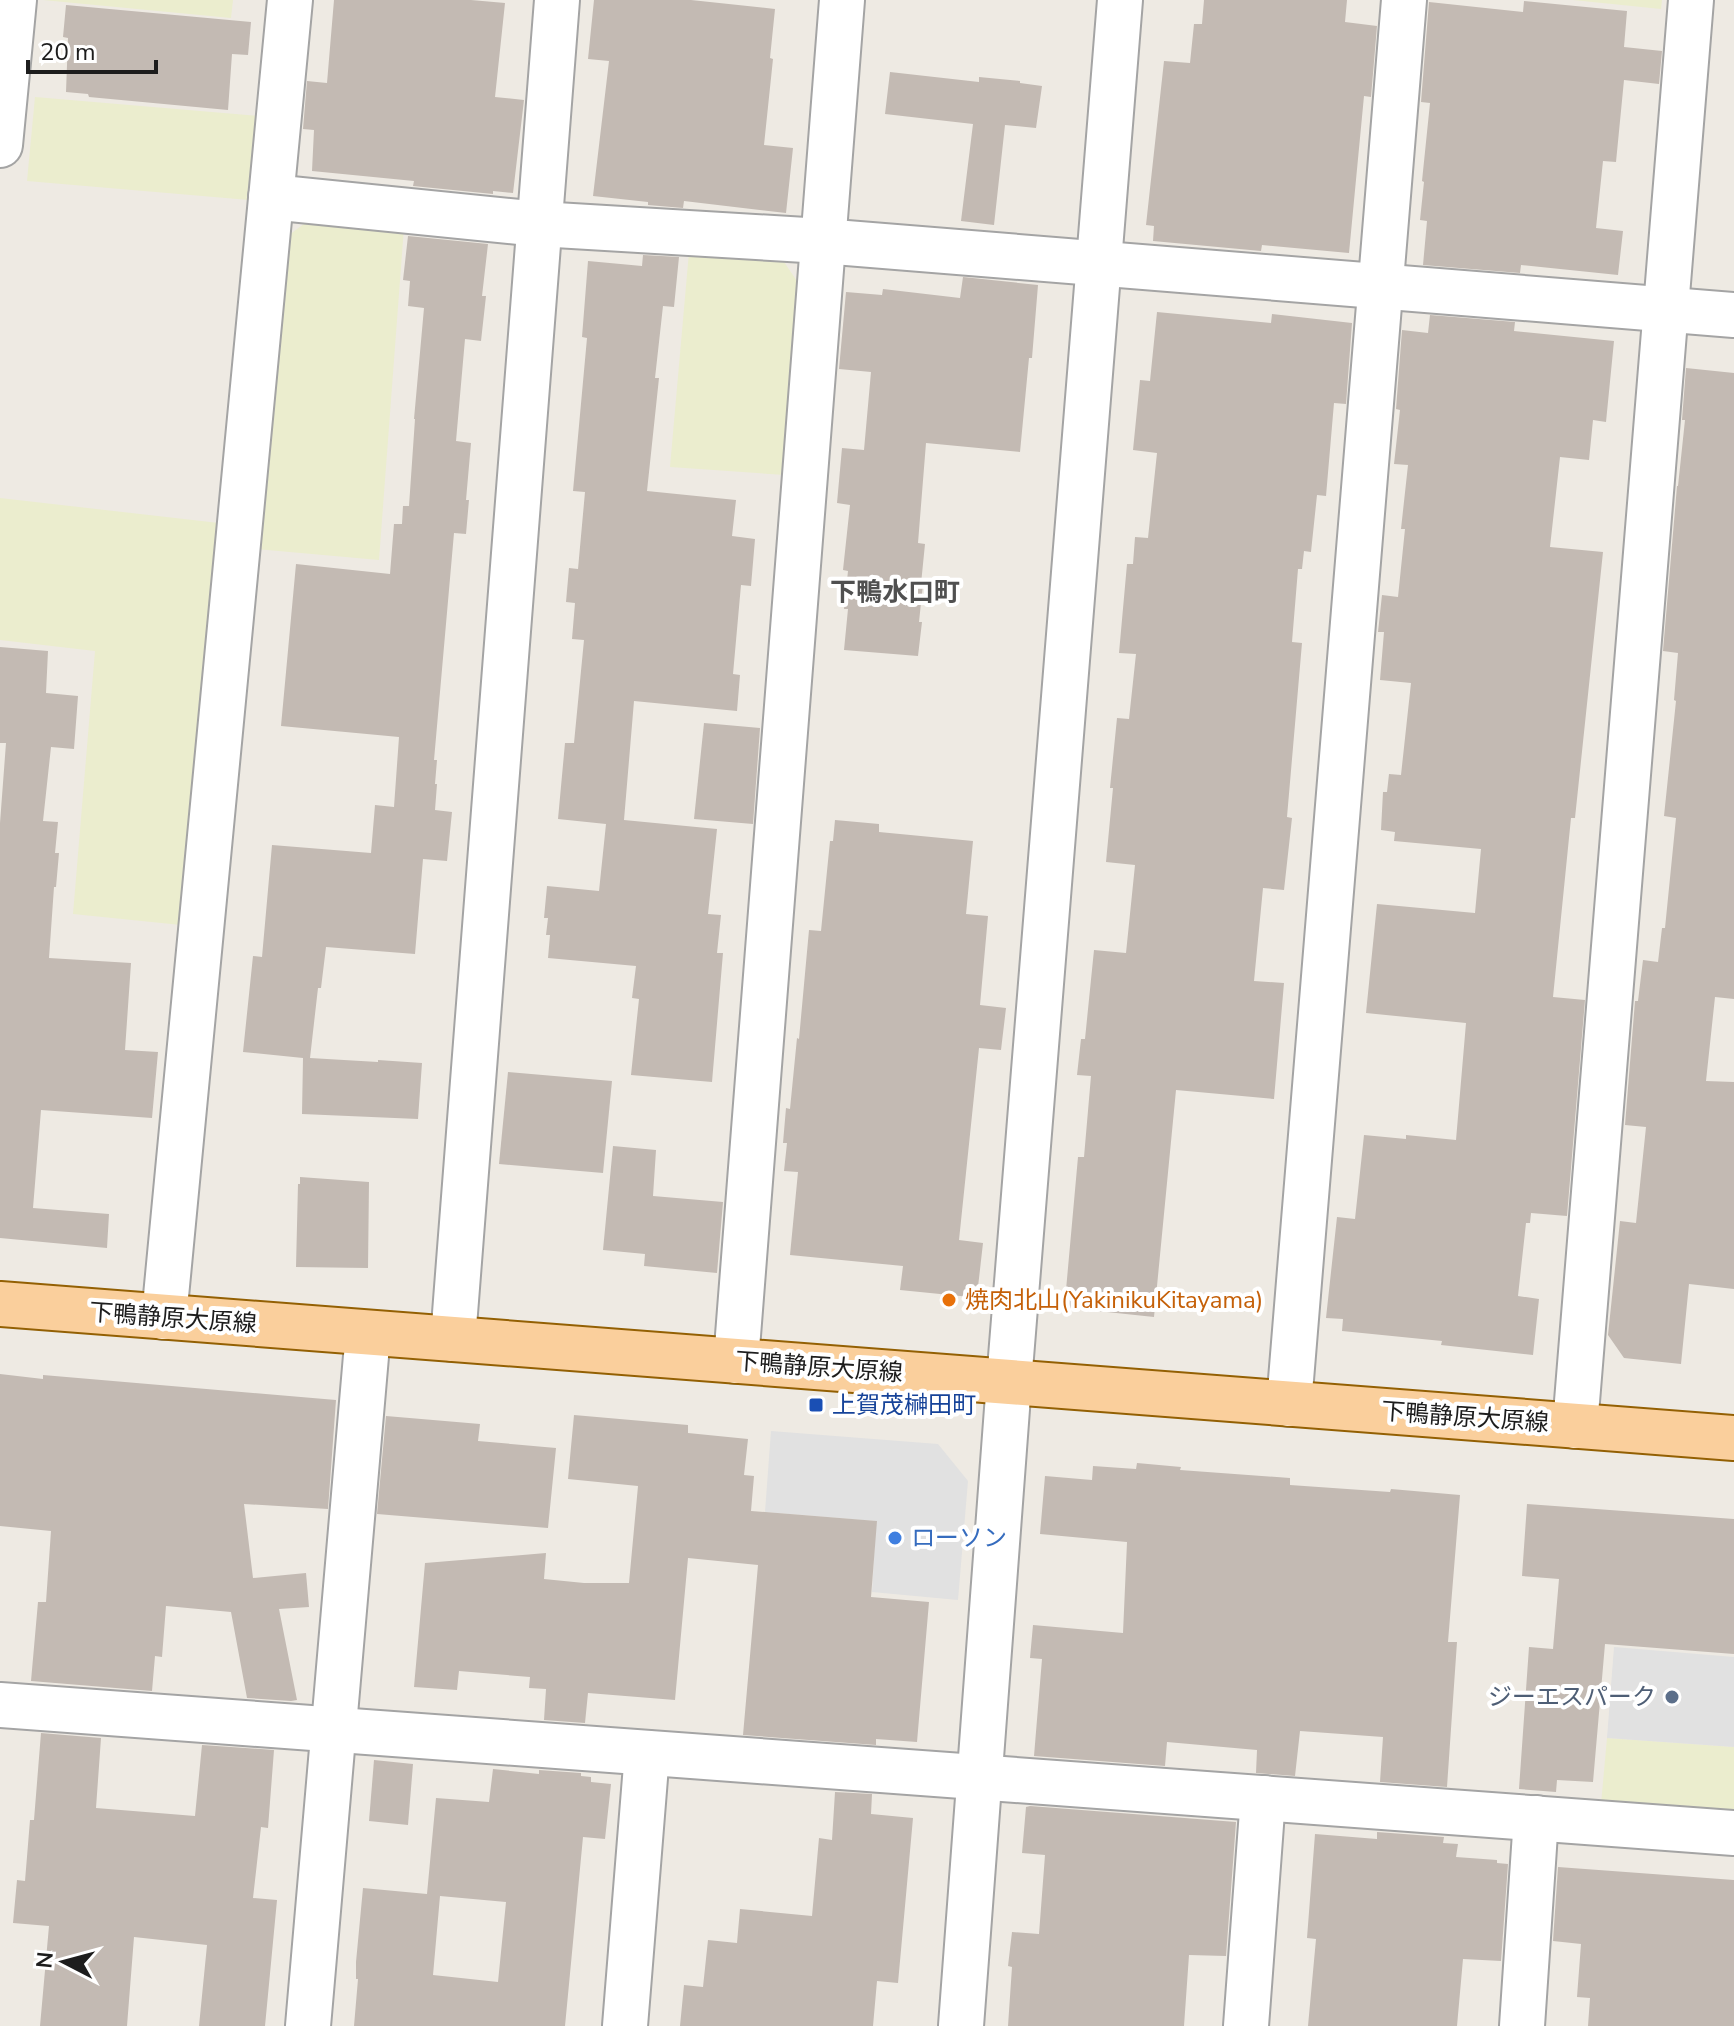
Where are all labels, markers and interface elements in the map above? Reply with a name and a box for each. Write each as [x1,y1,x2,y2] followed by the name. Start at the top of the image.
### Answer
[28,24,156,74] scale bar
[40,36,96,68] text: 20 m
[830,575,960,610] district label: 下鴨水口町
[965,1284,1263,1316] place label: 焼肉北山(YakinikuKitayama)
[940,1291,958,1309] marker: 焼肉北山(YakinikuKitayama)
[88,1296,258,1340] street label: 下鴨静原大原線
[734,1345,904,1389] street label: 下鴨静原大原線
[832,1389,976,1421] place label: 上賀茂榊田町
[1380,1395,1550,1439] street label: 下鴨静原大原線
[807,1396,825,1414] marker: 上賀茂榊田町
[911,1522,1007,1554] place label: ローソン
[886,1529,904,1547] marker: ローソン
[1488,1681,1656,1713] place label: ジーエスパーク
[1663,1688,1681,1706] marker: ジーエスパーク
[24,1922,104,2002] north arrow
[29,1950,61,1970] text: N

